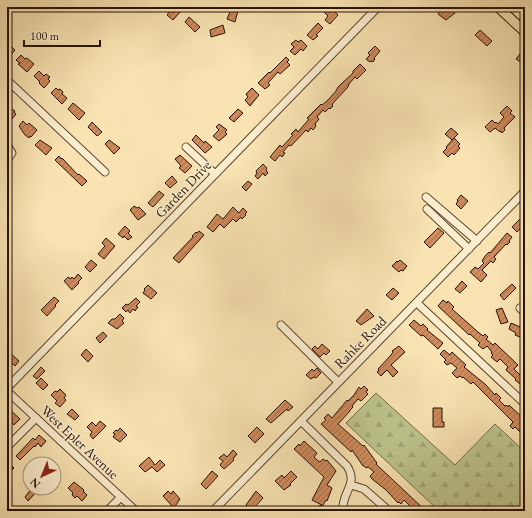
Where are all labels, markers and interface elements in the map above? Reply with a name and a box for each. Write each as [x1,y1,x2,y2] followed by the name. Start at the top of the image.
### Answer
[24,22,100,48] scale bar
[30,28,60,44] text: 100 m
[151,156,215,222] street label: Garden Drive
[330,311,391,372] street label: Rahke Road
[37,401,123,483] street label: West Epler Avenue
[22,456,62,496] north arrow
[27,475,43,491] text: N

